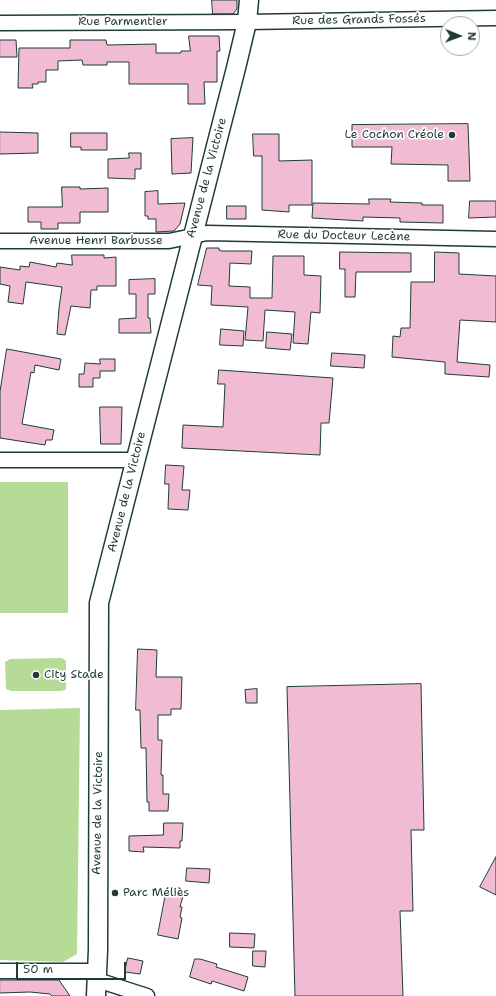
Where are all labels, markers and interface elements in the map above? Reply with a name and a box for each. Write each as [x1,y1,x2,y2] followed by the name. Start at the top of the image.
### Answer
[292,12,426,28] street label: Rue des Grands Fossés
[78,15,168,29] street label: Rue Parmentier
[440,16,480,56] north arrow
[464,32,479,41] text: N
[184,116,230,240] street label: Avenue de la Victoire
[345,128,444,142] place label: Le Cochon Créole
[447,130,457,140] marker: Le Cochon Créole
[278,228,410,244] street label: Rue du Docteur Lecène
[29,234,163,248] street label: Avenue Henri Barbusse
[105,430,149,554] street label: Avenue de la Victoire
[44,668,104,682] place label: City Stade
[31,670,41,680] marker: City Stade
[90,751,106,875] street label: Avenue de la Victoire
[123,886,189,900] place label: Parc Méliès
[110,888,120,898] marker: Parc Méliès
[18,954,128,980] scale bar
[23,961,53,977] text: 50 m

